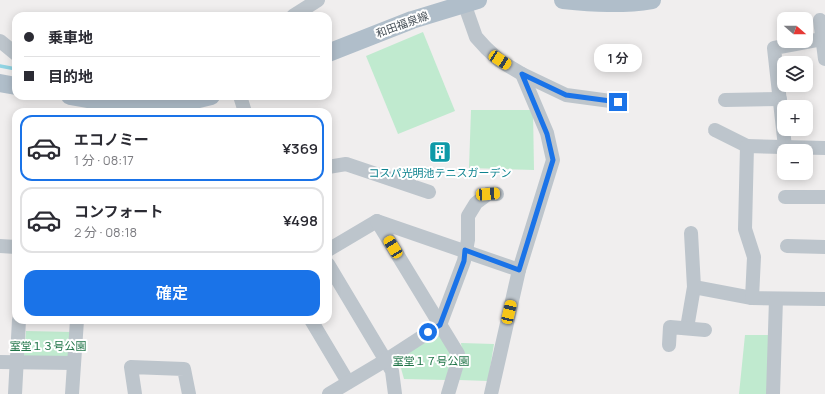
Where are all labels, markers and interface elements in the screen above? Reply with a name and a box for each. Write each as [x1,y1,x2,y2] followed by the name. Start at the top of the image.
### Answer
[374,8,430,40] street label: 和田福泉線
[777,12,813,48] north arrow
[777,12,813,180] map controls
[48,27,93,48] text: 乗車地
[594,44,642,72] callout: 1 分
[487,48,513,72] car
[607,49,629,67] text: 1 分
[777,56,813,92] button: layers
[48,66,93,87] text: 目的地
[609,93,627,111] route end
[777,100,813,136] button: +
[74,129,149,150] text: エコノミー
[26,130,62,166] icon: car
[282,138,318,159] text: ¥369
[427,139,453,165] building icon: コスパ光明池テニスガーデン
[777,144,813,180] button: −
[74,151,134,169] text: 1 分 · 08:17
[369,165,512,180] place label: コスパ光明池テニスガーデン
[476,187,500,201] car
[74,201,164,222] text: コンフォート
[26,202,62,238] icon: car
[283,210,318,231] text: ¥498
[74,223,137,241] text: 2 分 · 08:18
[382,234,404,260] car
[24,270,320,316] button: 確定
[500,299,518,325] car
[419,323,437,341] route start
[10,338,87,353] park label: 室堂１３号公園
[393,353,470,368] park label: 室堂１７号公園

